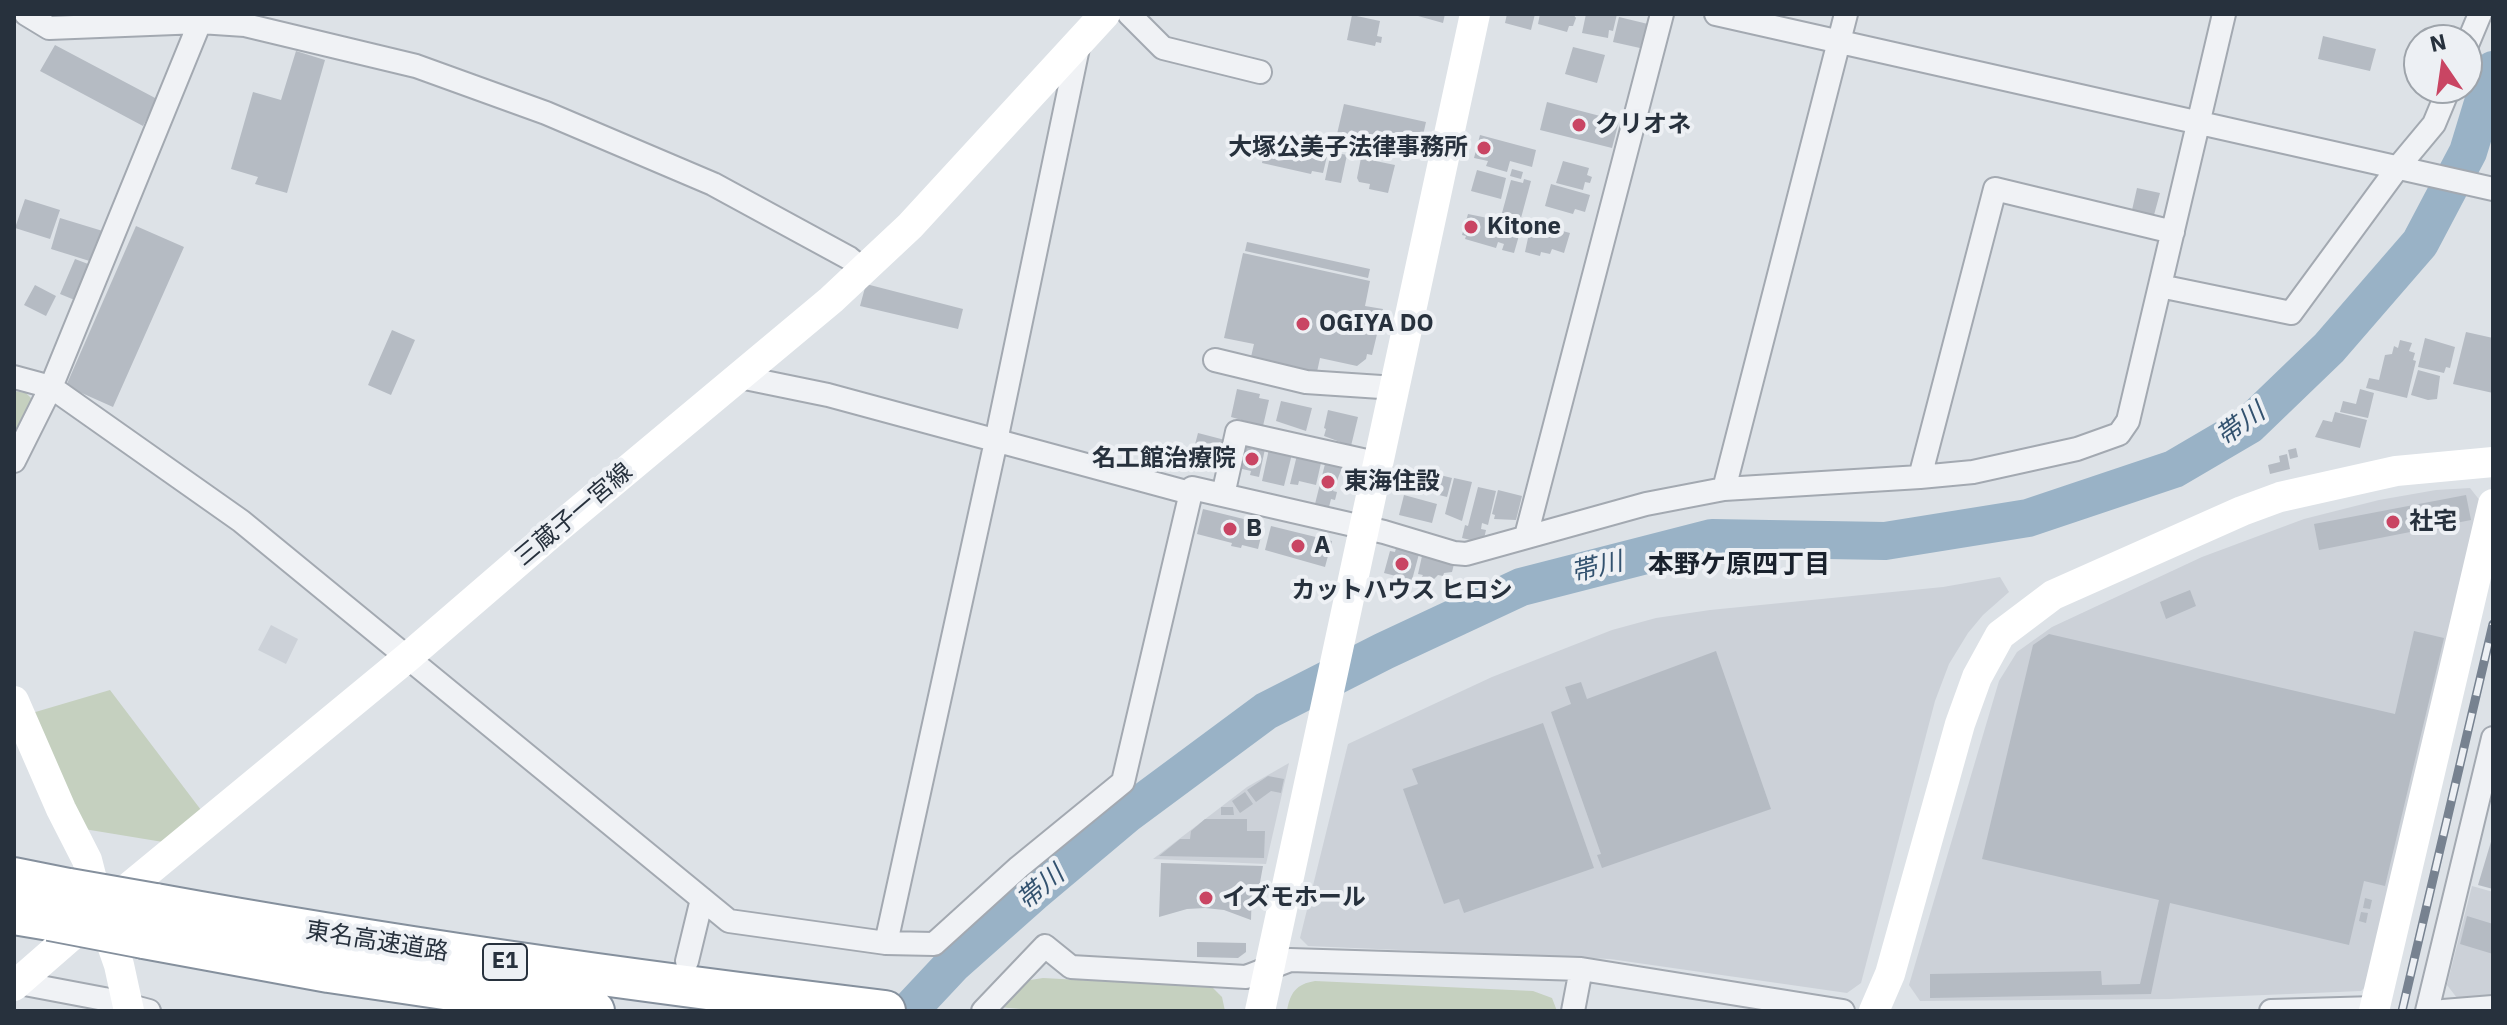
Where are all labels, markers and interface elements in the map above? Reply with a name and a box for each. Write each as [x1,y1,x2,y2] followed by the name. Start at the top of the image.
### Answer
[2403,24,2483,104] north arrow
[2427,26,2449,58] text: N
[1595,111,1691,139] place label: クリオネ
[1570,116,1588,134] marker: クリオネ
[1228,134,1468,162] place label: 大塚公美子法律事務所
[1475,139,1493,157] marker: 大塚公美子法律事務所
[1487,213,1561,241] place label: Kitone
[1462,218,1480,236] marker: Kitone
[1319,310,1434,338] place label: OGIYA DO
[1294,315,1312,333] marker: OGIYA DO
[2211,397,2271,453] water label: 帯川
[1092,445,1236,473] place label: 名工館治療院
[1243,450,1261,468] marker: 名工館治療院
[510,458,638,572] street label: 三蔵子一宮線
[1344,468,1440,496] place label: 東海住設
[1319,473,1337,491] marker: 東海住設
[2409,508,2457,536] place label: 社宅
[2384,513,2402,531] marker: 社宅
[1246,515,1262,543] place label: B
[1221,520,1239,538] marker: B
[1314,532,1330,560] place label: A
[1289,537,1307,555] marker: A
[1568,547,1626,589] water label: 帯川
[1648,549,1830,581] district label: 本野ケ原四丁目
[1393,555,1411,573] marker: カットハウス ヒロシ
[1291,577,1513,605] place label: カットハウス ヒロシ
[1011,859,1071,917] water label: 帯川
[1222,884,1366,912] place label: イズモホール
[1197,889,1215,907] marker: イズモホール
[304,917,450,967] street label: 東名高速道路
[483,944,527,980] road number: E1

